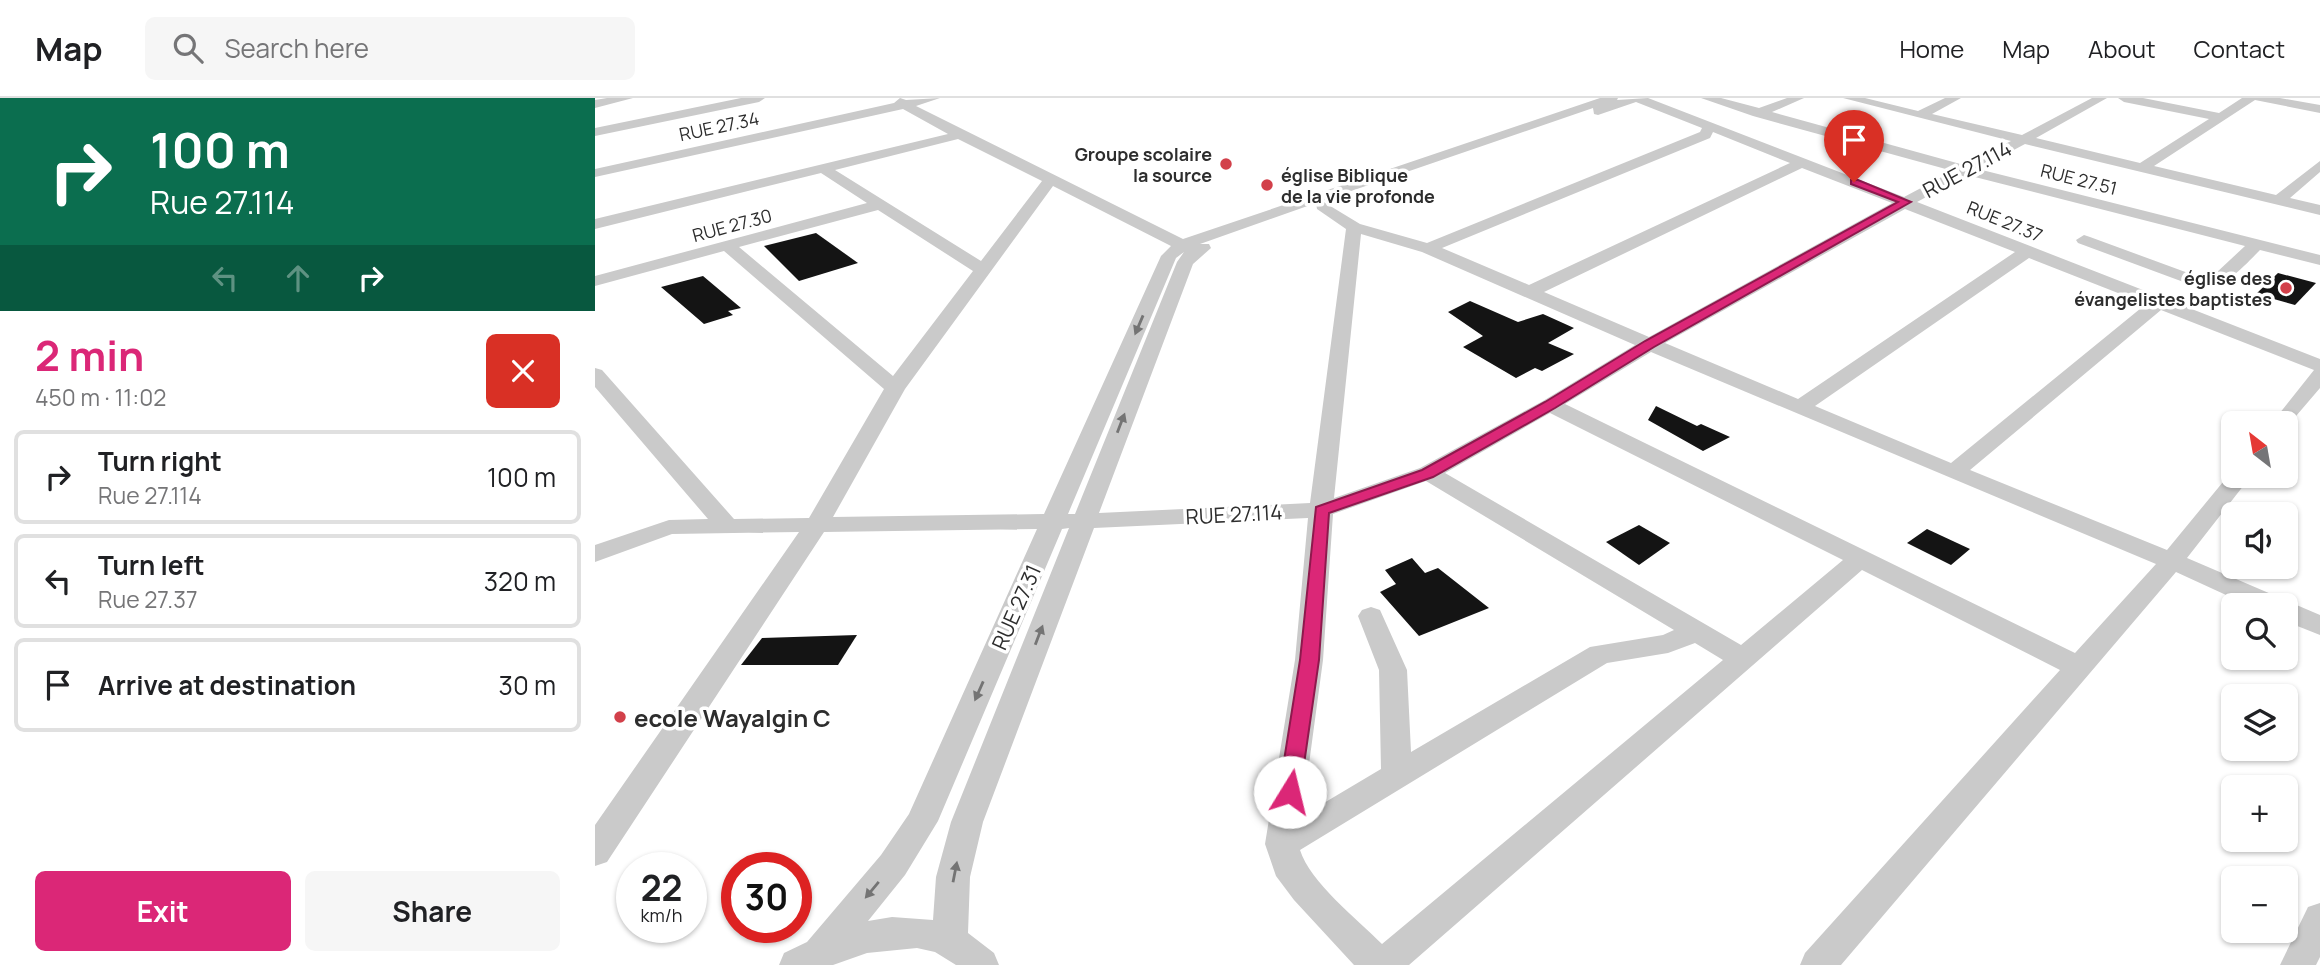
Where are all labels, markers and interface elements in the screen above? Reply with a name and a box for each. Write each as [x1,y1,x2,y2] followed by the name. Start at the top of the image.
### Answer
[145,17,635,80] search box
[35,26,103,71] text: Map
[169,29,207,67] icon: search
[225,30,369,66] text: Search here
[1899,32,1964,65] text: Home
[2002,32,2050,65] text: Map
[2088,32,2156,65] text: About
[2194,32,2285,65] text: Contact
[677,106,761,146] street label: RUE 27.34
[1824,110,1884,182] pin
[150,116,290,183] text: 100 m
[1835,121,1873,159] icon: arrive
[35,126,126,217] icon: right
[1918,134,2016,204] street label: RUE 27.114
[1075,142,1212,187] place label: Groupe scolaire la source
[1218,156,1234,172] marker: Groupe scolaire la source
[2038,158,2120,200] street label: RUE 27.51
[1281,163,1435,208] place label: église Biblique de la vie profonde
[1259,177,1275,193] marker: église Biblique de la vie profonde
[150,180,295,224] text: Rue 27.114
[1964,195,2046,247] street label: RUE 27.37
[690,203,774,247] street label: RUE 27.30
[206,259,244,297] icon: left
[279,259,317,297] icon: ahead
[352,259,390,297] icon: right
[2074,266,2272,311] place label: église des évangelistes baptistes
[2278,280,2294,296] marker: église des évangelistes baptistes
[1133,315,1144,336] one-way arrow
[35,326,144,384] text: 2 min
[486,334,560,408] button: close
[35,381,166,413] text: 450 m · 11:02
[2221,411,2298,488] north arrow
[2221,411,2298,943] map controls
[1116,413,1127,434] one-way arrow
[98,443,222,479] text: Turn right
[39,458,77,496] icon: right
[487,459,556,495] text: 100 m
[98,479,202,511] text: Rue 27.114
[1185,497,1283,531] street label: RUE 27.114
[2221,502,2298,579] button: sound
[98,547,205,583] text: Turn left
[985,560,1047,654] street label: RUE 27.31
[39,562,77,600] icon: left
[484,563,556,599] text: 320 m
[98,583,197,615] text: Rue 27.37
[2221,593,2298,670] button: search
[1034,625,1045,646] one-way arrow
[39,666,77,704] icon: arrive
[98,667,356,703] text: Arrive at destination
[499,667,556,703] text: 30 m
[973,681,985,701] one-way arrow
[2221,684,2298,761] button: layers
[634,701,831,734] place label: ecole Wayalgin C
[612,709,628,725] marker: ecole Wayalgin C
[1253,755,1327,829] position arrow
[2221,775,2298,852] button: +
[721,852,812,943] speed limit sign: 30
[950,861,961,883] one-way arrow
[641,864,682,912] text: 22
[2221,866,2298,943] button: −
[35,871,291,951] button: Exit
[305,871,560,951] button: Share
[865,882,880,899] one-way arrow
[641,903,682,927] text: km/h

